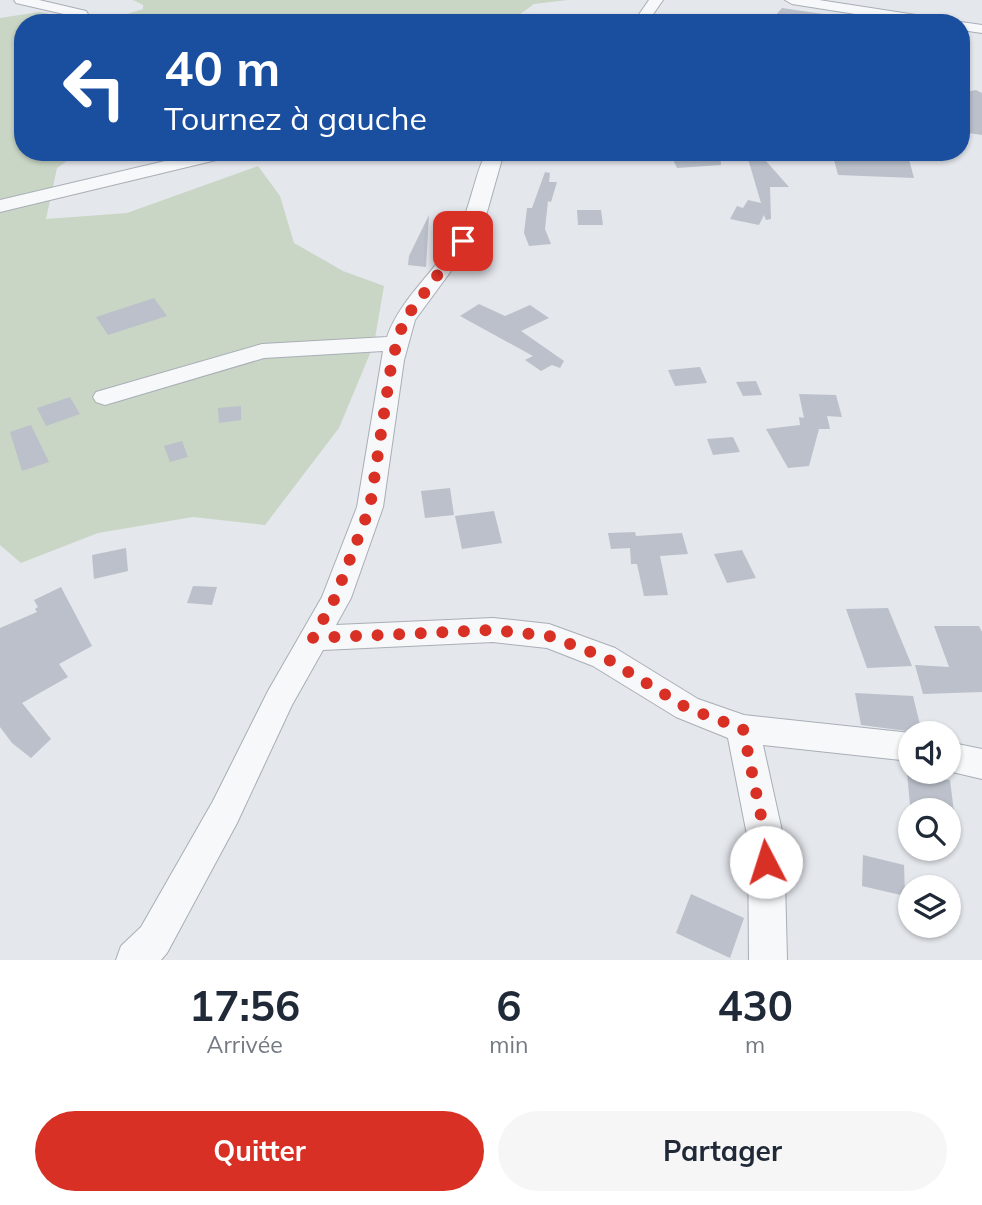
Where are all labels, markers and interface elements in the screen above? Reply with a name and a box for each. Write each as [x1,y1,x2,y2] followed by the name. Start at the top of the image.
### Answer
[164,37,280,98] text: 40 m
[49,42,140,133] icon: left
[164,98,427,138] text: Tournez à gauche
[433,211,493,271] pin
[444,222,482,260] icon: arrive
[898,721,961,938] map controls
[898,721,961,784] button: sound
[898,798,961,861] button: search
[729,825,803,899] position arrow
[898,875,961,938] button: layers
[189,979,300,1032] text: 17:56
[496,979,521,1032] text: 6
[717,979,793,1032] text: 430
[207,1030,283,1059] text: Arrivée
[489,1030,528,1059] text: min
[745,1030,765,1059] text: m
[35,1111,484,1191] button: Quitter
[498,1111,947,1191] button: Partager

